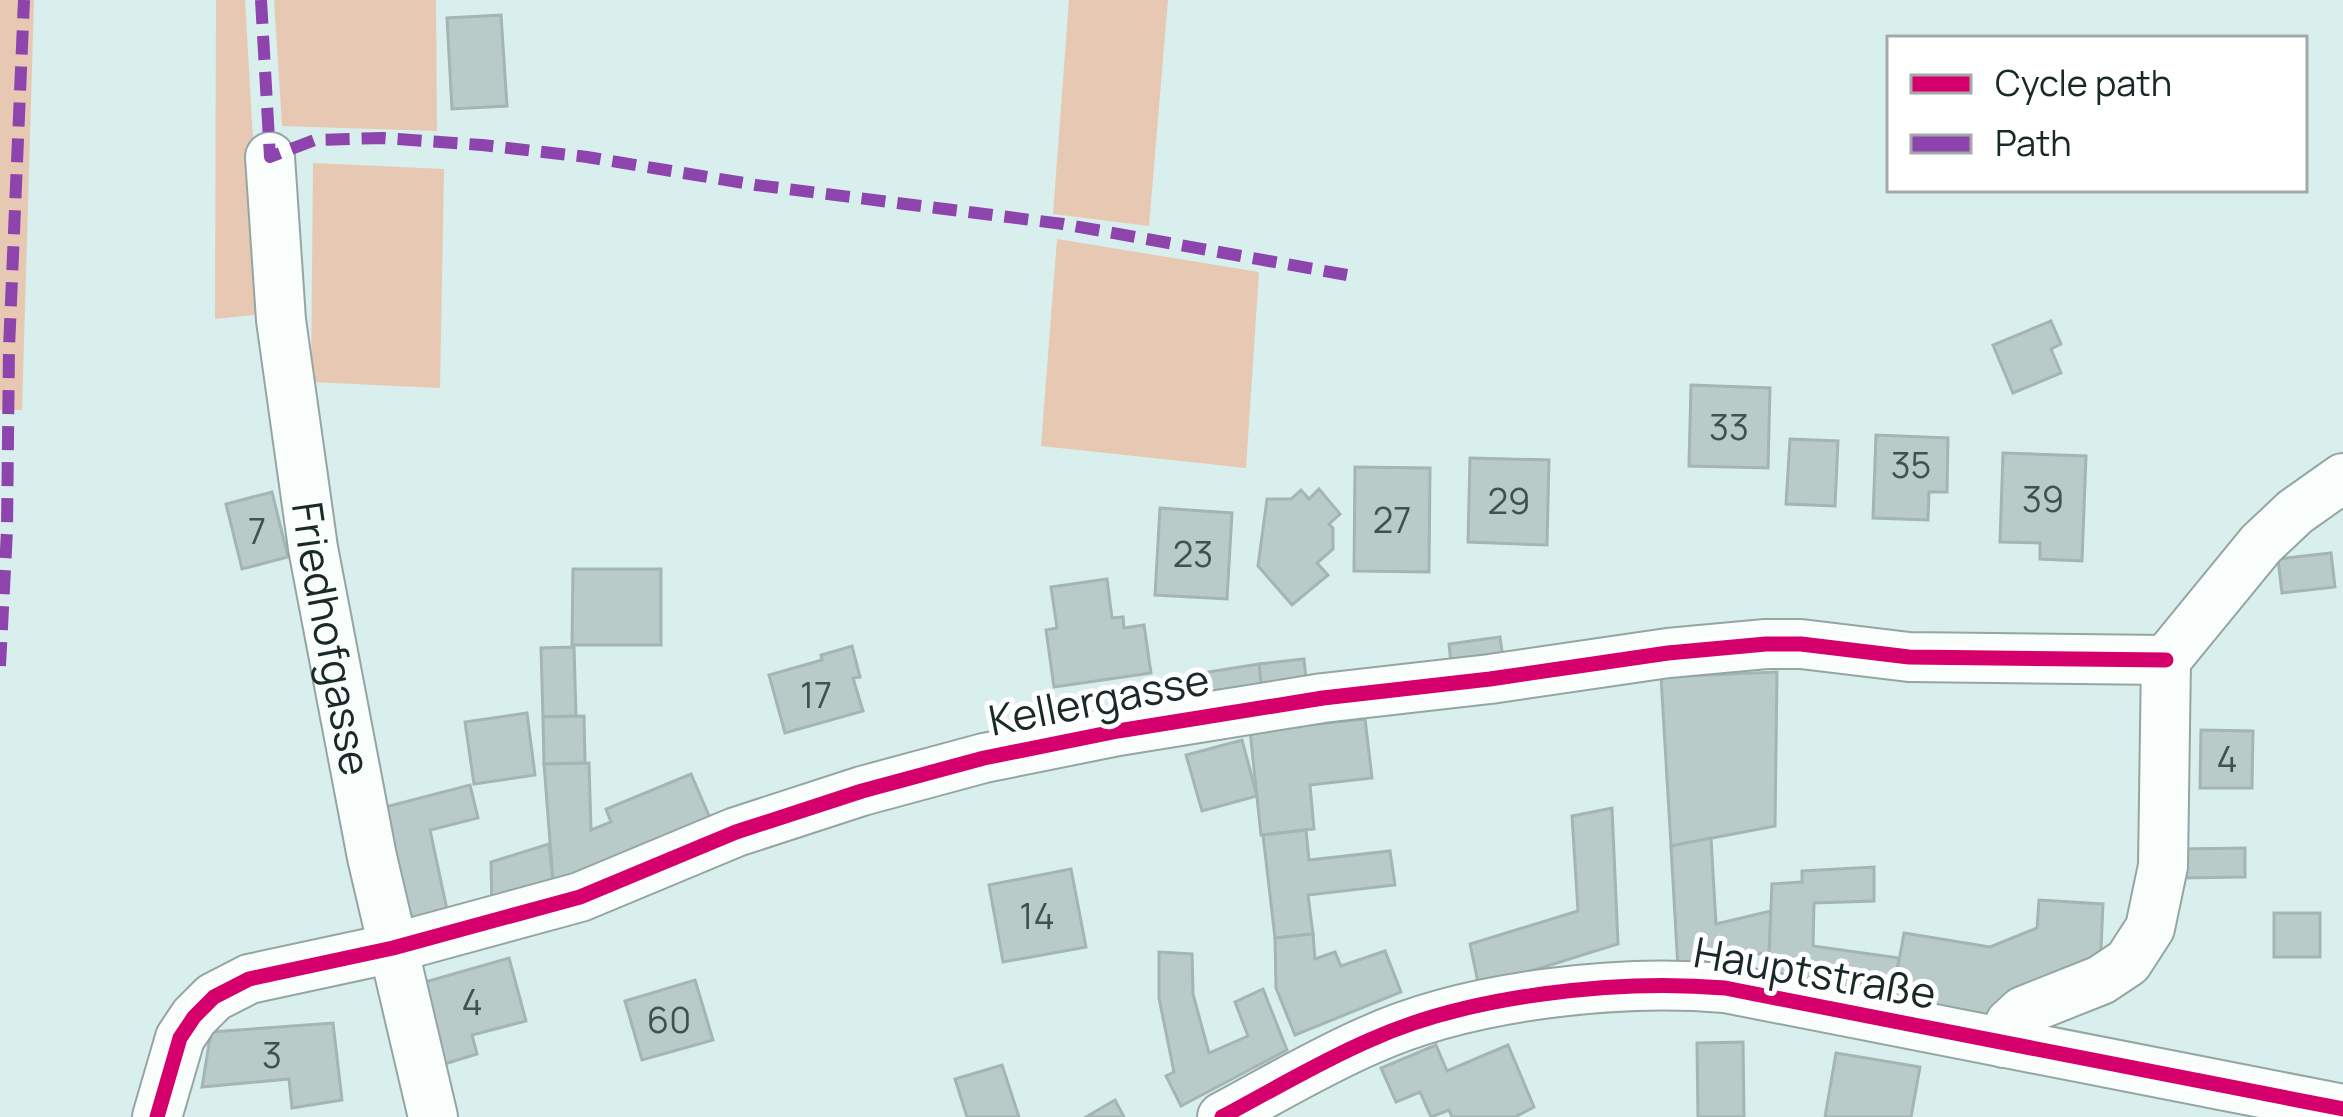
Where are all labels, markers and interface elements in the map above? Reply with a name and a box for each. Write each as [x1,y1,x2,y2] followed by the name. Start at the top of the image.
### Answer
[1887,36,2307,192] legend
[1995,58,2172,107] text: Cycle path
[1995,118,2072,167] text: Path
[1709,402,1749,451] house number: 33
[1891,440,1931,489] house number: 35
[2022,474,2064,523] house number: 39
[1488,476,1530,525] house number: 29
[1373,495,1411,544] house number: 27
[279,498,386,780] street label: Friedhofgasse
[248,506,266,555] house number: 7
[1173,529,1213,578] house number: 23
[984,649,1214,749] street label: Kellergasse
[800,670,832,719] house number: 17
[2216,734,2238,783] house number: 4
[1019,891,1055,940] house number: 14
[1690,922,1941,1022] street label: Hauptstraße
[461,977,483,1026] house number: 4
[647,995,691,1044] house number: 60
[262,1030,282,1079] house number: 3

